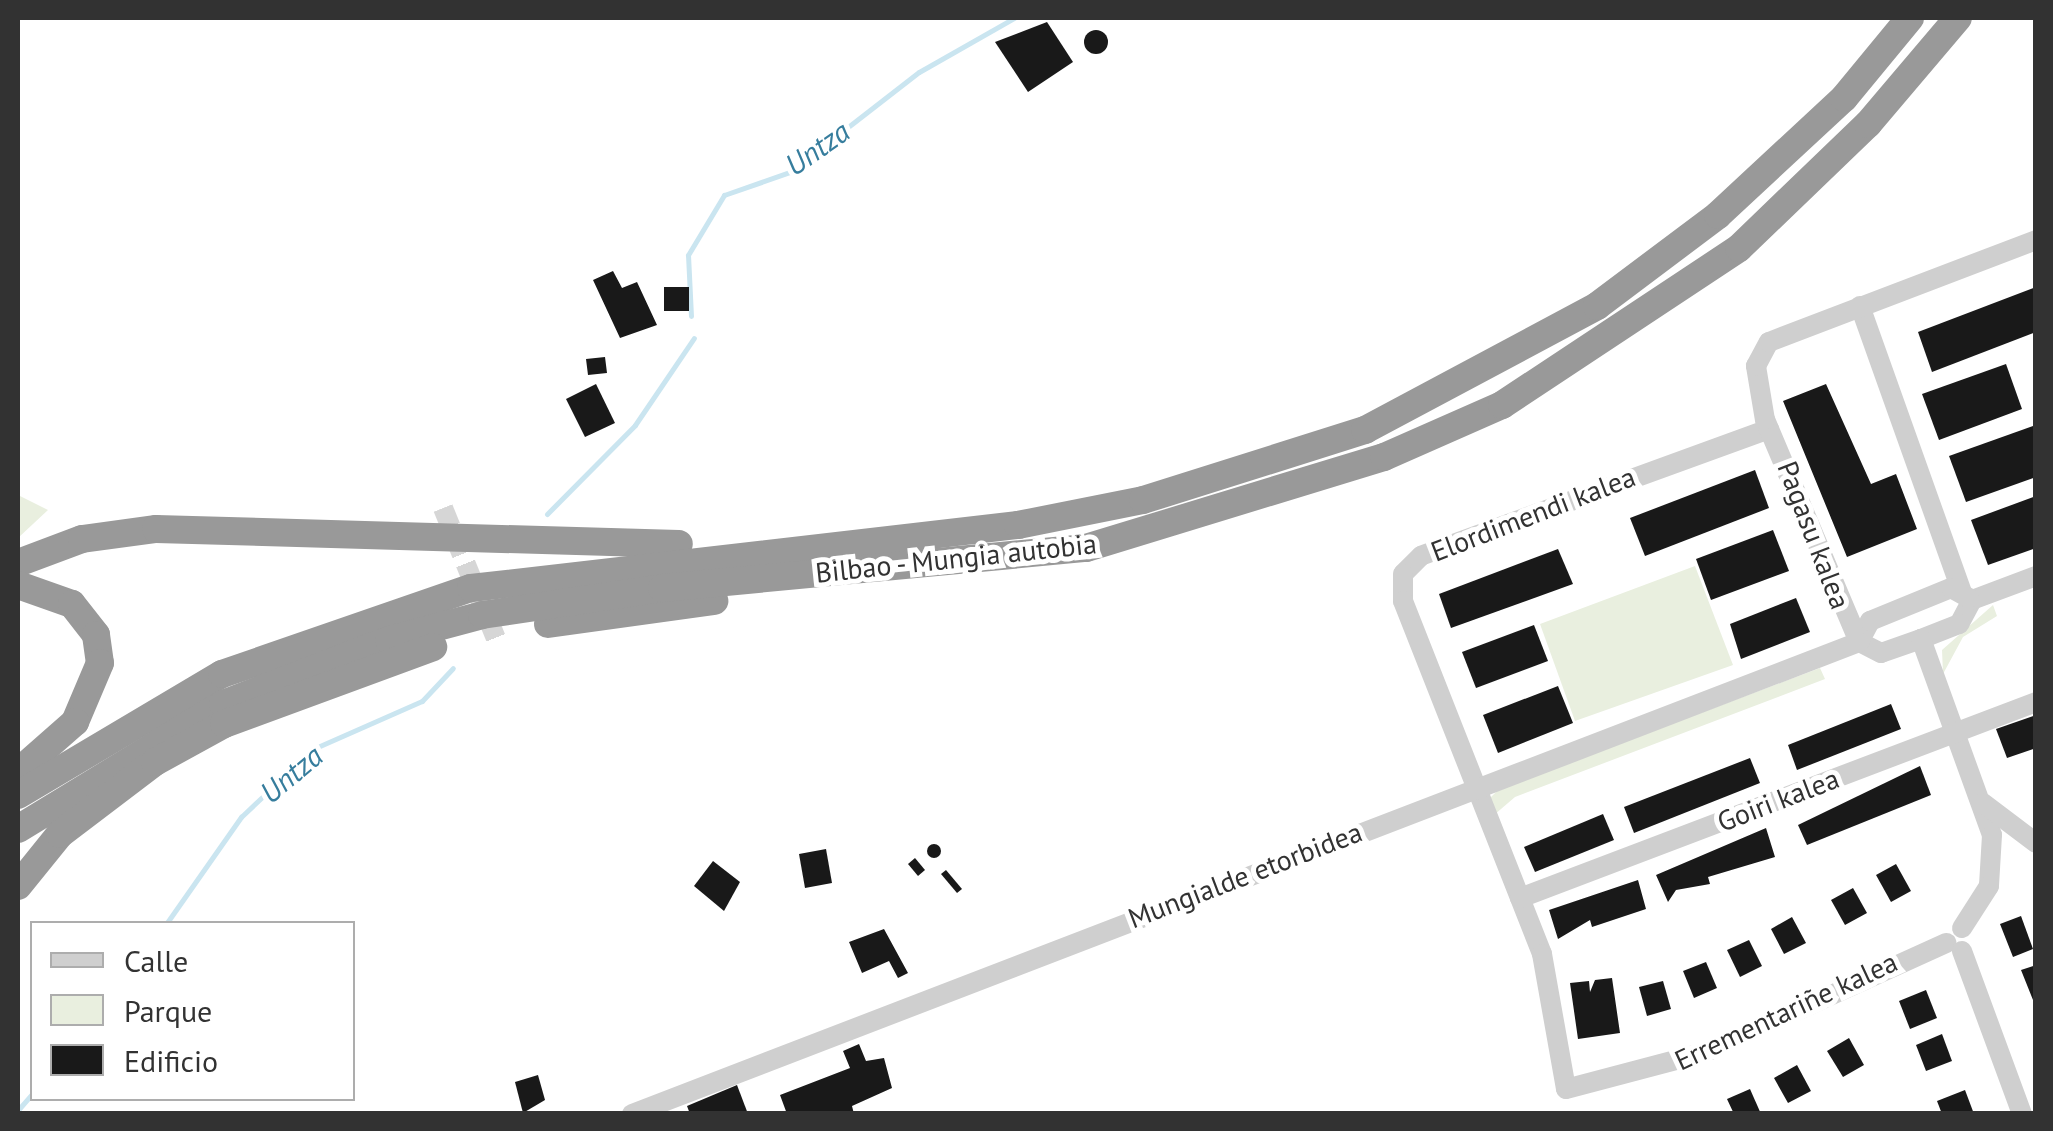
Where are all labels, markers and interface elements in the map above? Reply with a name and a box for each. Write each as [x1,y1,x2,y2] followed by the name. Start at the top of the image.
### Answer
[778,113,856,183] water label: Untza
[1770,456,1858,614] street label: Pagasu kalea
[1426,460,1640,568] street label: Elordimendi kalea
[811,526,1101,590] street label: Bilbao - Mungia autobia
[252,738,330,810] water label: Untza
[1712,761,1844,839] street label: Goiri kalea
[1123,815,1367,935] street label: Mungialde etorbidea
[30,921,355,1101] legend
[124,941,188,980] text: Calle
[1669,945,1903,1077] street label: Errementariñe kalea
[124,991,212,1030] text: Parque
[124,1041,218,1080] text: Edificio

